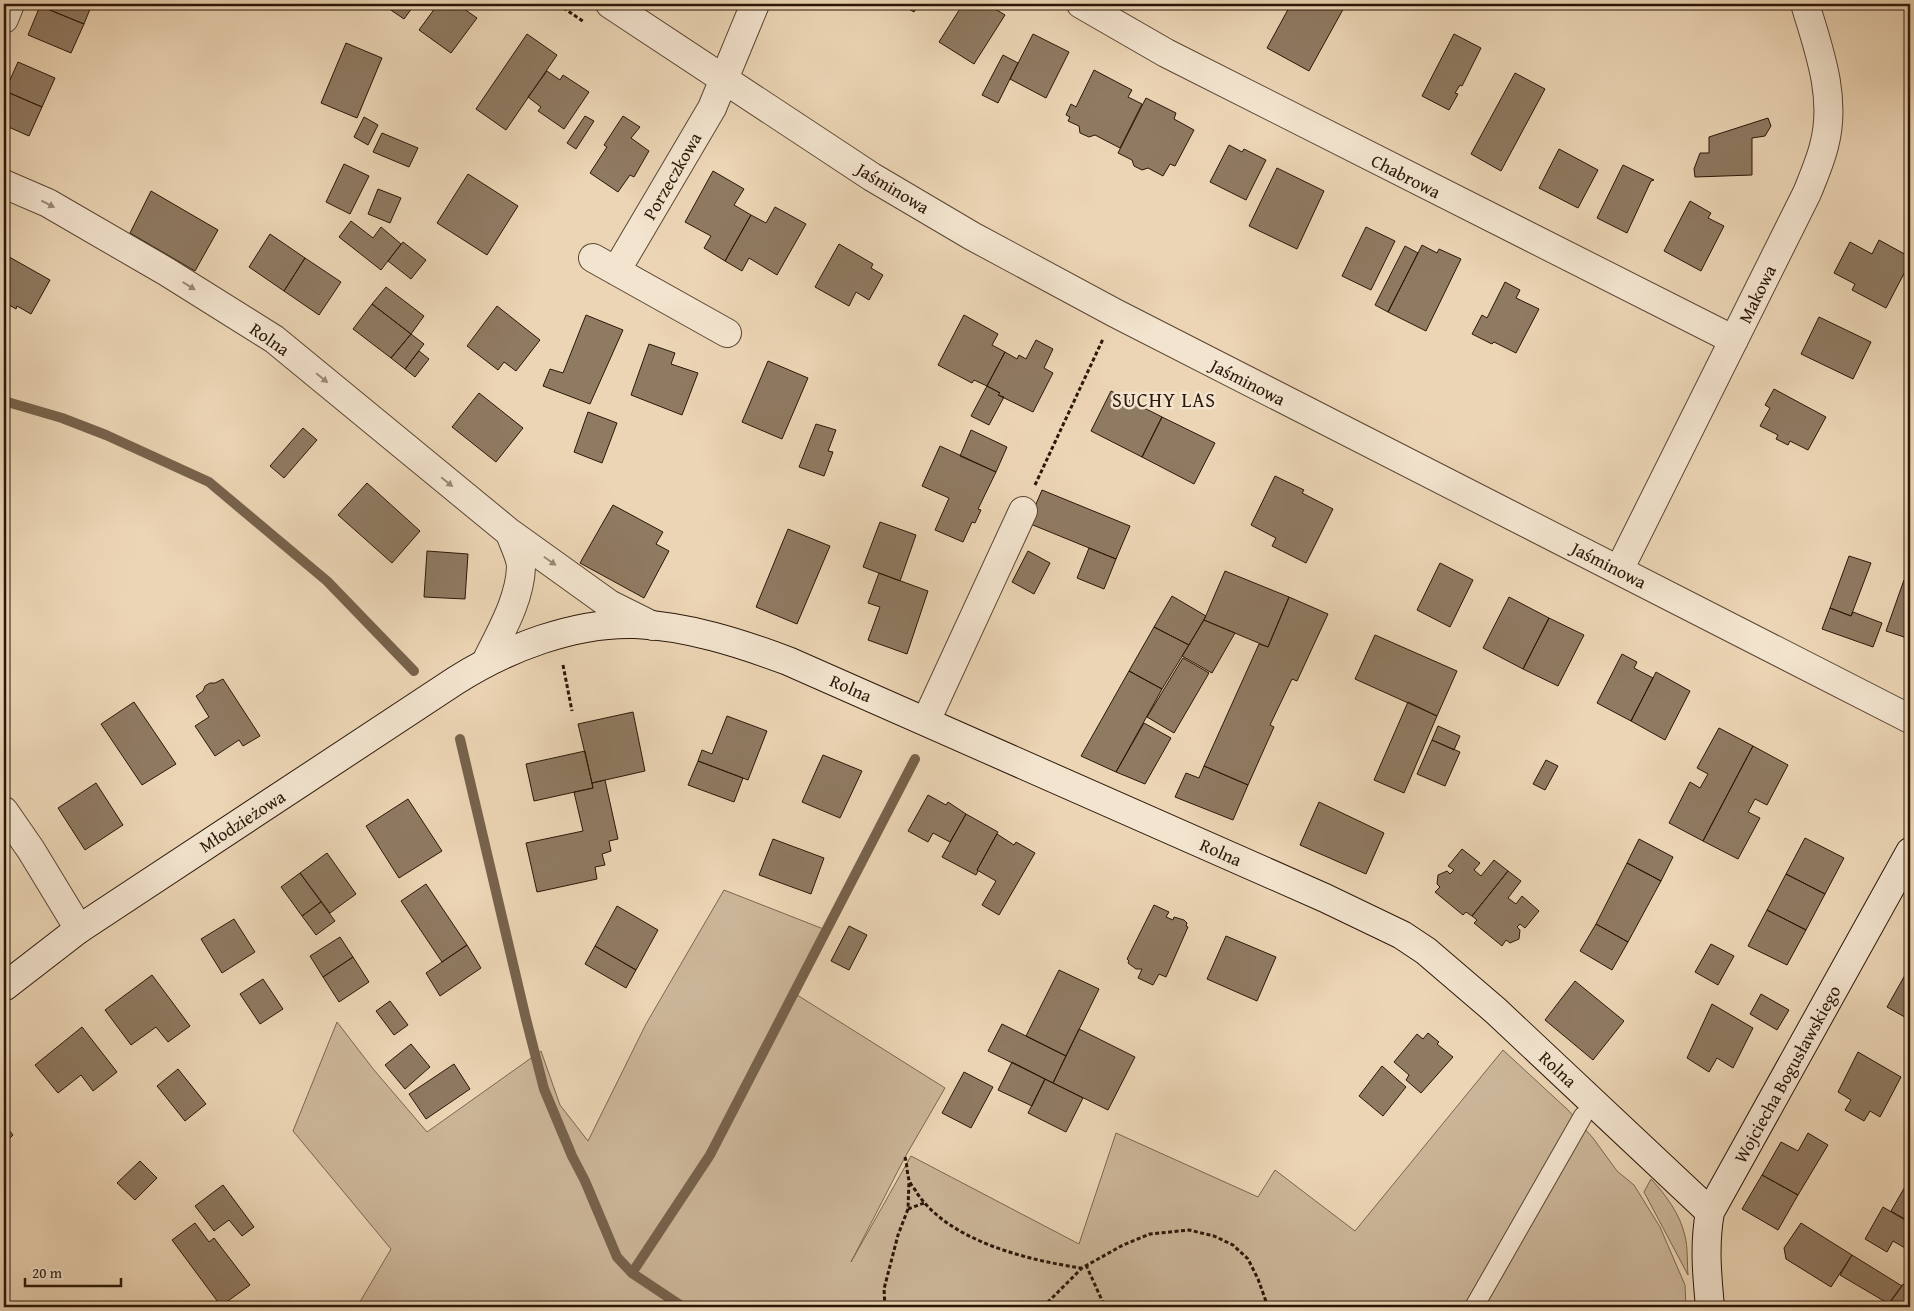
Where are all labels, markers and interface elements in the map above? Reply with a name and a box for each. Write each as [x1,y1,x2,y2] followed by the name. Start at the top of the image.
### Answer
[636,127,708,225] street label: Porzeczkowa
[1367,147,1446,205] street label: Chabrowa
[850,155,935,221] street label: Jaśminowa
[41,200,55,208] one-way arrow
[1731,260,1783,328] street label: Makowa
[182,281,195,290] one-way arrow
[245,316,296,363] street label: Rolna
[1204,351,1291,413] street label: Jaśminowa
[315,373,328,384] one-way arrow
[1112,385,1216,414] district label: SUCHY LAS
[440,476,453,487] one-way arrow
[1565,534,1652,596] street label: Jaśminowa
[543,556,556,566] one-way arrow
[826,667,877,709] street label: Rolna
[194,783,291,859] street label: Młodzieżowa
[1196,831,1247,873] street label: Rolna
[1727,980,1847,1168] street label: Wojciecha Bogusławskiego
[1533,1044,1583,1094] street label: Rolna
[25,1256,121,1288] scale bar
[32,1262,63,1283] text: 20 m

